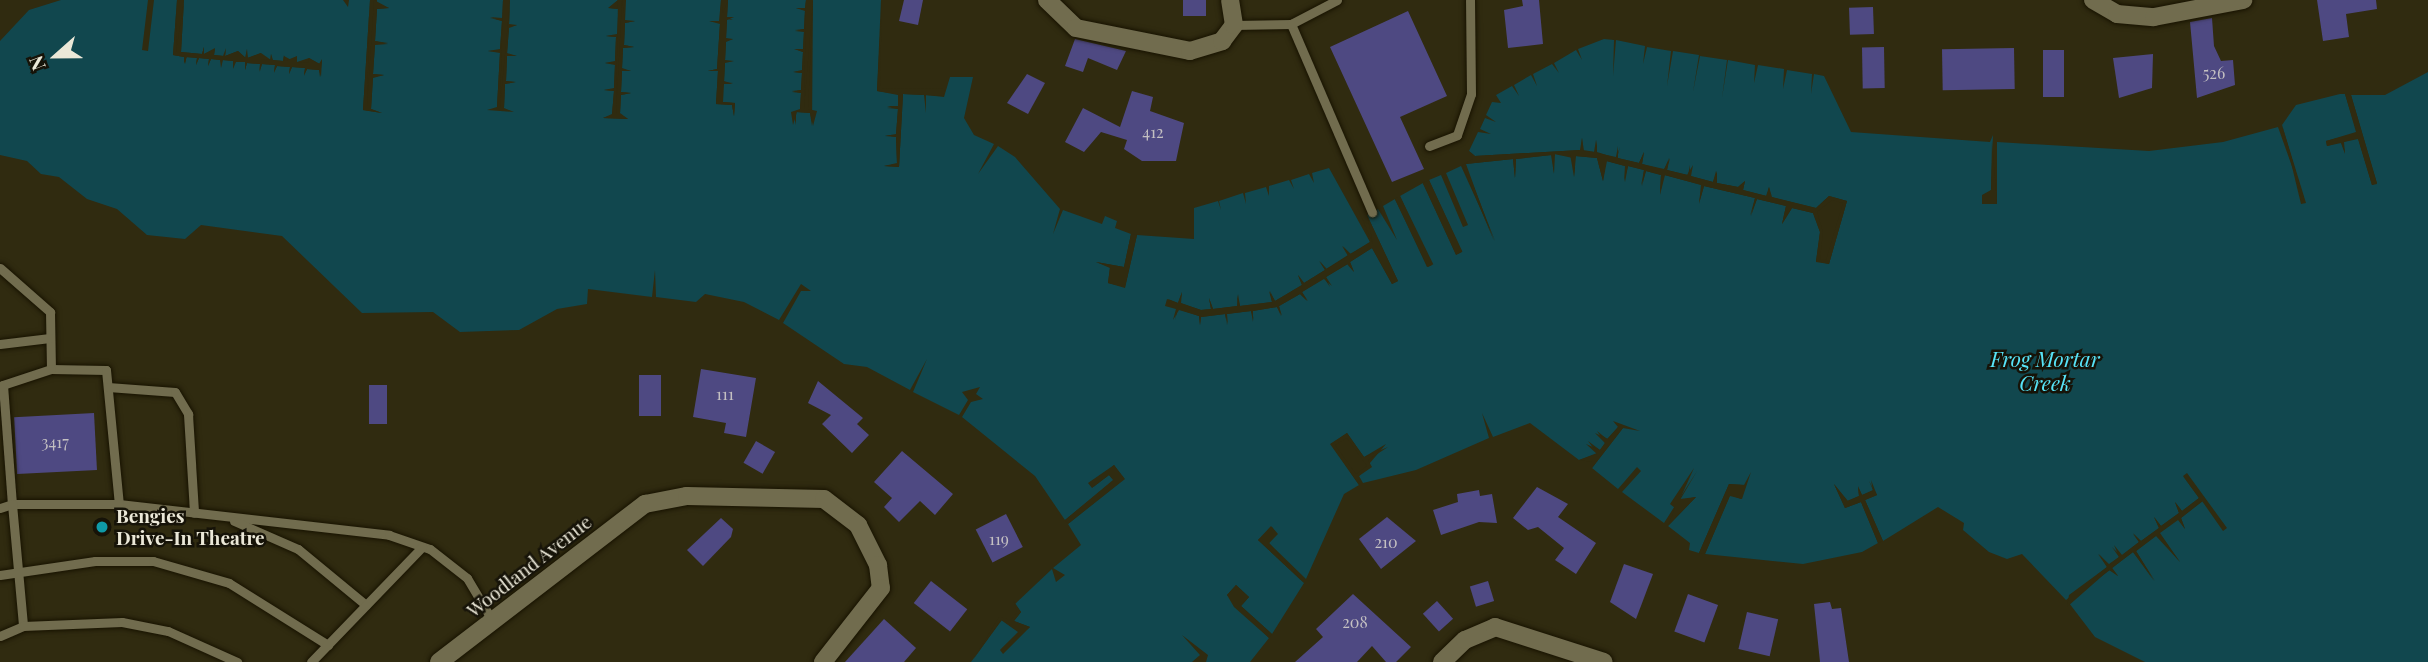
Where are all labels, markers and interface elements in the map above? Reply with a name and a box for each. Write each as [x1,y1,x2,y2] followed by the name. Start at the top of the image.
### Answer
[21,21,91,91] north arrow
[22,52,51,75] text: N
[2203,63,2225,83] house number: 526
[1142,122,1164,142] house number: 412
[1990,345,2100,395] water label: Frog Mortar Creek
[716,384,734,404] house number: 111
[41,432,69,452] house number: 3417
[116,505,265,549] place label: Bengies Drive-In Theatre
[462,510,596,622] street label: Woodland Avenue
[94,519,110,535] marker: Bengies Drive-In Theatre
[989,529,1009,549] house number: 119
[1374,532,1398,552] house number: 210
[1342,612,1368,632] house number: 208

